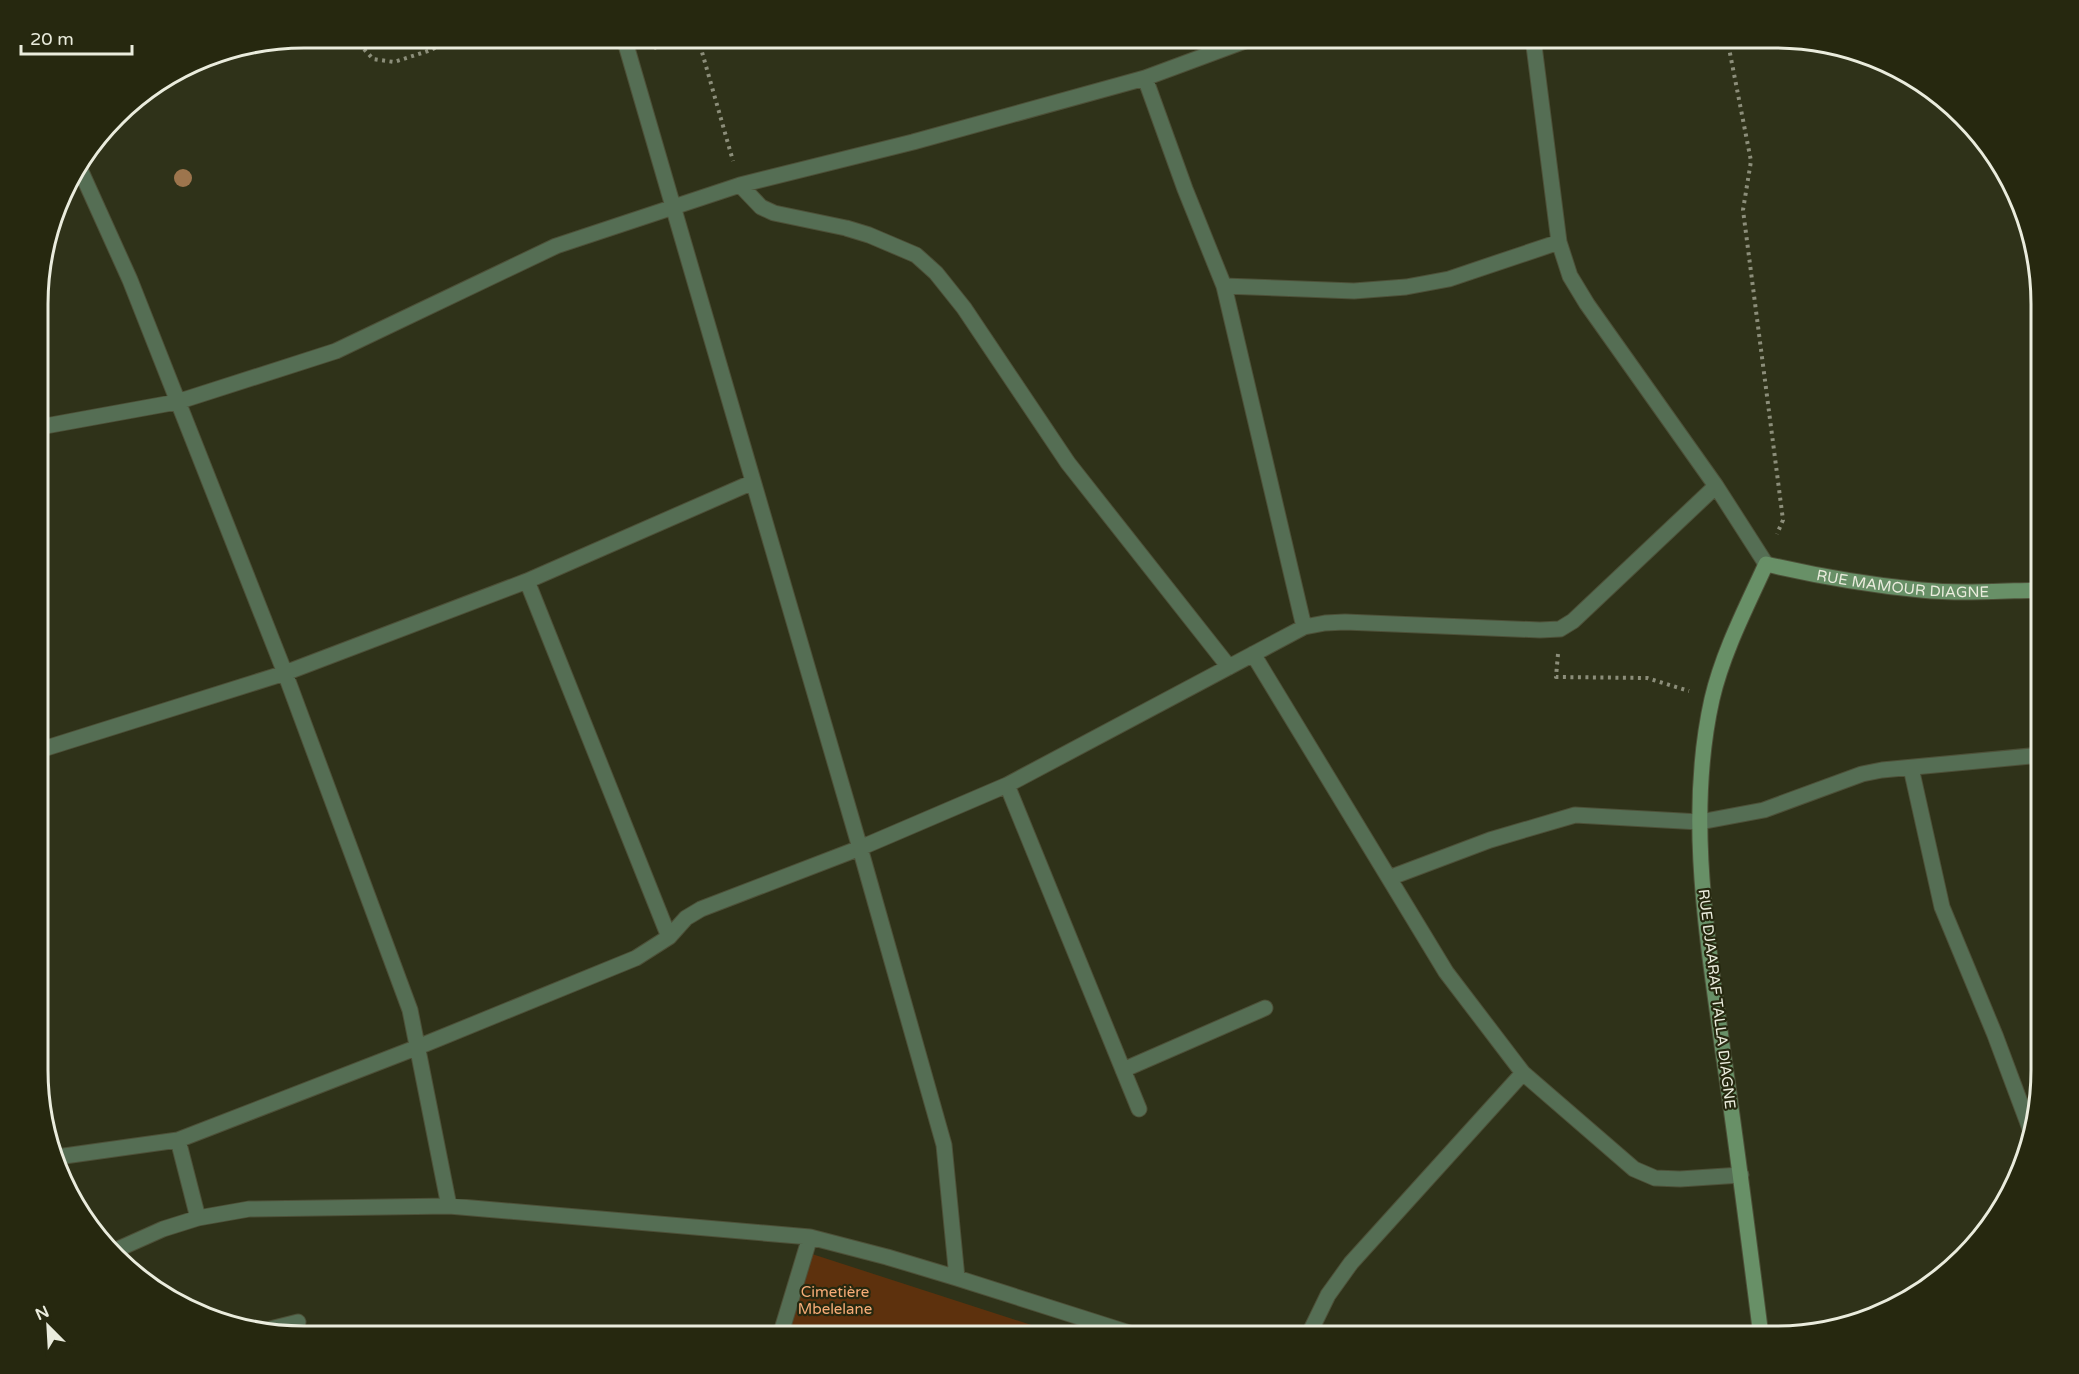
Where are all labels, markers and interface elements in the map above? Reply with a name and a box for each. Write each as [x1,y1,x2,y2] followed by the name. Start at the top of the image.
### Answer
[21,18,132,56] scale bar
[30,28,74,50] text: 20 m
[1815,566,1989,601] street label: RUE MAMOUR DIAGNE
[1695,888,1739,1110] street label: RUE DJAARAF TALLA DIAGNE
[798,1283,872,1318] park label: Cimetière Mbelelane
[18,1296,78,1356] north arrow
[32,1301,52,1325] text: N

